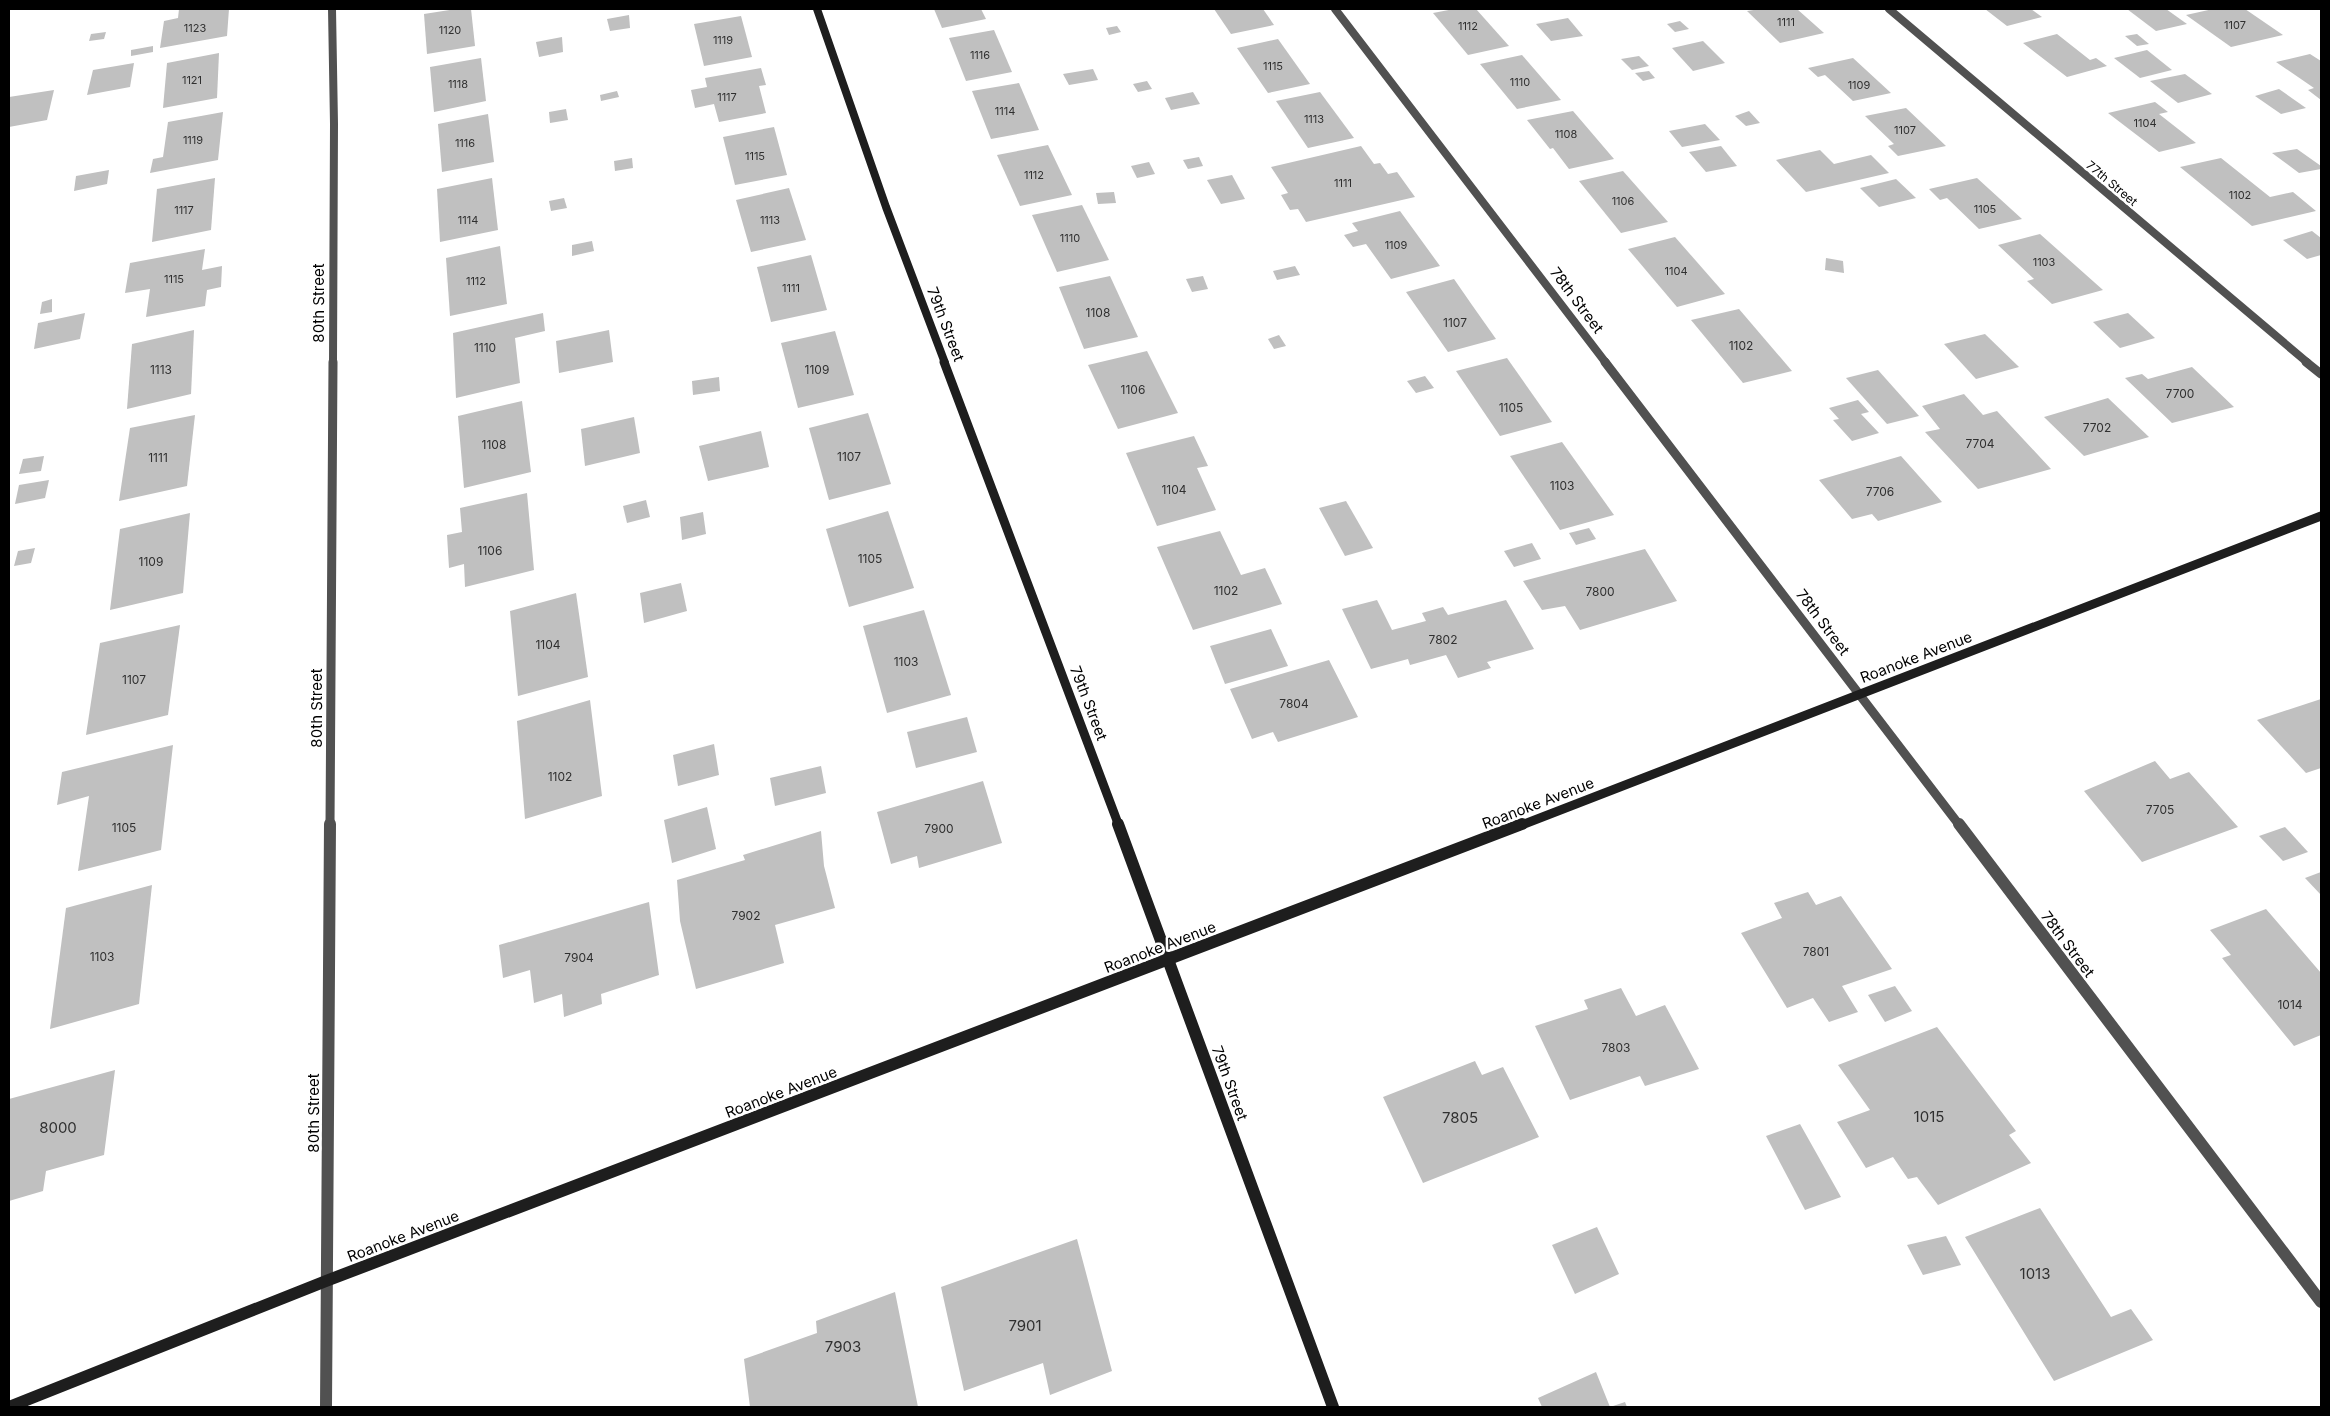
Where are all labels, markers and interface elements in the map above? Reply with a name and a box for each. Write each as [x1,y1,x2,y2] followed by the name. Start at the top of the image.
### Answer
[1777,15,1795,29] house number: 1111
[2224,18,2246,32] house number: 1107
[1458,19,1478,33] house number: 1112
[184,21,206,35] house number: 1123
[439,23,461,37] house number: 1120
[713,33,733,47] house number: 1119
[970,48,990,62] house number: 1116
[1263,59,1283,73] house number: 1115
[182,73,202,87] house number: 1121
[1510,75,1530,89] house number: 1110
[448,77,468,91] house number: 1118
[1848,78,1871,92] house number: 1109
[717,90,737,104] house number: 1117
[995,104,1015,118] house number: 1114
[1304,112,1324,126] house number: 1113
[2134,116,2157,130] house number: 1104
[1894,123,1916,137] house number: 1107
[1555,127,1578,141] house number: 1108
[183,133,203,147] house number: 1119
[455,136,475,150] house number: 1116
[745,149,765,163] house number: 1115
[2083,157,2141,209] street label: 77th Street
[1024,168,1044,182] house number: 1112
[1334,176,1352,190] house number: 1111
[2229,188,2251,202] house number: 1102
[1612,194,1635,208] house number: 1106
[1974,202,1997,216] house number: 1105
[174,203,194,217] house number: 1117
[458,213,478,227] house number: 1114
[760,213,780,227] house number: 1113
[1060,231,1080,245] house number: 1110
[1385,238,1408,252] house number: 1109
[2033,255,2056,269] house number: 1103
[309,263,328,343] street label: 80th Street
[1546,263,1608,337] street label: 78th Street
[1665,264,1688,278] house number: 1104
[164,272,184,286] house number: 1115
[466,274,486,288] house number: 1112
[782,281,800,295] house number: 1111
[923,284,969,364] street label: 79th Street
[1086,305,1110,320] house number: 1108
[1443,315,1467,330] house number: 1107
[1729,338,1753,353] house number: 1102
[474,340,496,355] house number: 1110
[150,362,172,377] house number: 1113
[805,362,829,377] house number: 1109
[1121,382,1145,397] house number: 1106
[2166,386,2194,401] house number: 7700
[1499,400,1523,415] house number: 1105
[2083,420,2111,435] house number: 7702
[1966,436,1995,451] house number: 7704
[482,437,506,452] house number: 1108
[837,449,861,464] house number: 1107
[148,450,168,465] house number: 1111
[1550,478,1574,493] house number: 1103
[1161,482,1187,497] house number: 1104
[1866,484,1894,499] house number: 7706
[478,543,502,558] house number: 1106
[858,551,882,566] house number: 1105
[139,554,163,569] house number: 1109
[1214,583,1238,598] house number: 1102
[1585,584,1615,599] house number: 7800
[1792,585,1854,659] street label: 78th Street
[1857,627,1975,687] street label: Roanoke Avenue
[1429,632,1457,647] house number: 7802
[535,637,561,652] house number: 1104
[894,654,918,669] house number: 1103
[1066,663,1112,743] street label: 79th Street
[307,668,326,748] street label: 80th Street
[122,672,146,687] house number: 1107
[1279,696,1309,711] house number: 7804
[548,769,572,784] house number: 1102
[1479,773,1597,833] street label: Roanoke Avenue
[2146,802,2174,817] house number: 7705
[112,820,136,835] house number: 1105
[924,821,954,836] house number: 7900
[2037,907,2099,981] street label: 78th Street
[731,908,761,923] house number: 7902
[1101,917,1219,977] street label: Roanoke Avenue
[1803,944,1829,959] house number: 7801
[90,949,114,964] house number: 1103
[564,950,594,965] house number: 7904
[2277,997,2303,1012] house number: 1014
[1601,1040,1631,1055] house number: 7803
[1208,1043,1252,1123] street label: 79th Street
[722,1062,840,1122] street label: Roanoke Avenue
[304,1073,323,1153] street label: 80th Street
[1914,1107,1944,1126] house number: 1015
[1442,1108,1478,1127] house number: 7805
[39,1118,77,1137] house number: 8000
[344,1206,462,1266] street label: Roanoke Avenue
[2020,1264,2050,1283] house number: 1013
[1008,1316,1042,1335] house number: 7901
[825,1337,861,1356] house number: 7903

